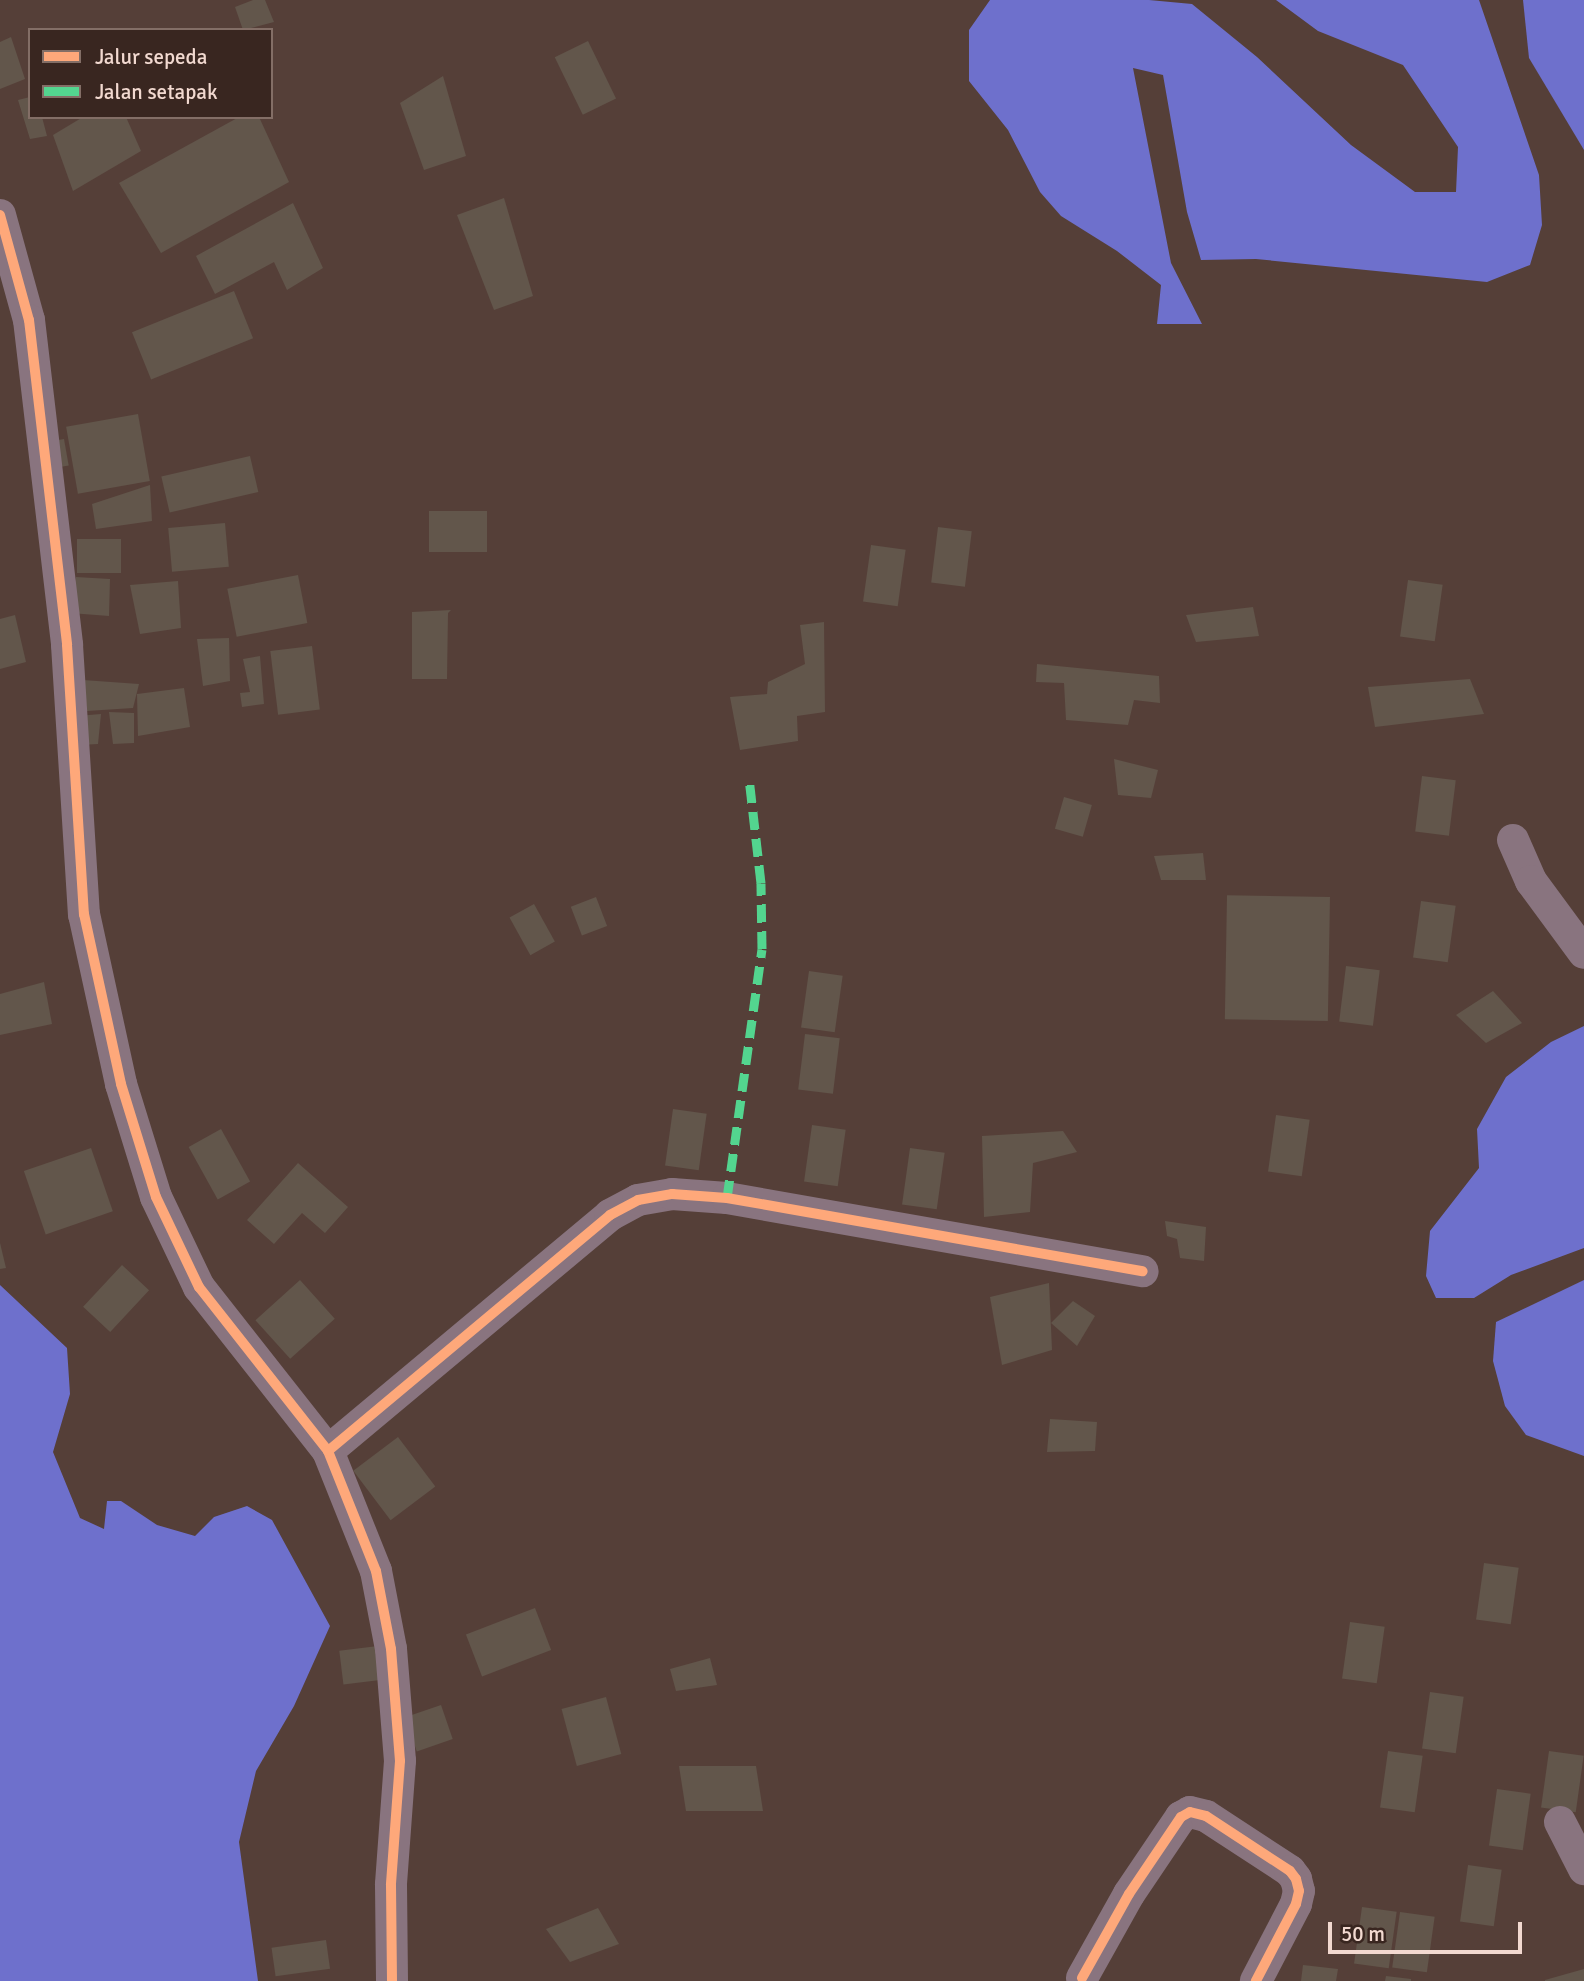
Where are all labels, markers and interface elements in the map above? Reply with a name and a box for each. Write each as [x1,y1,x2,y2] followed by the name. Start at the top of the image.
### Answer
[28,28,273,119] legend
[95,44,207,70] text: Jalur sepeda
[95,79,217,105] text: Jalan setapak
[1332,1908,1526,1952] scale bar
[1341,1921,1385,1947] text: 50 m

